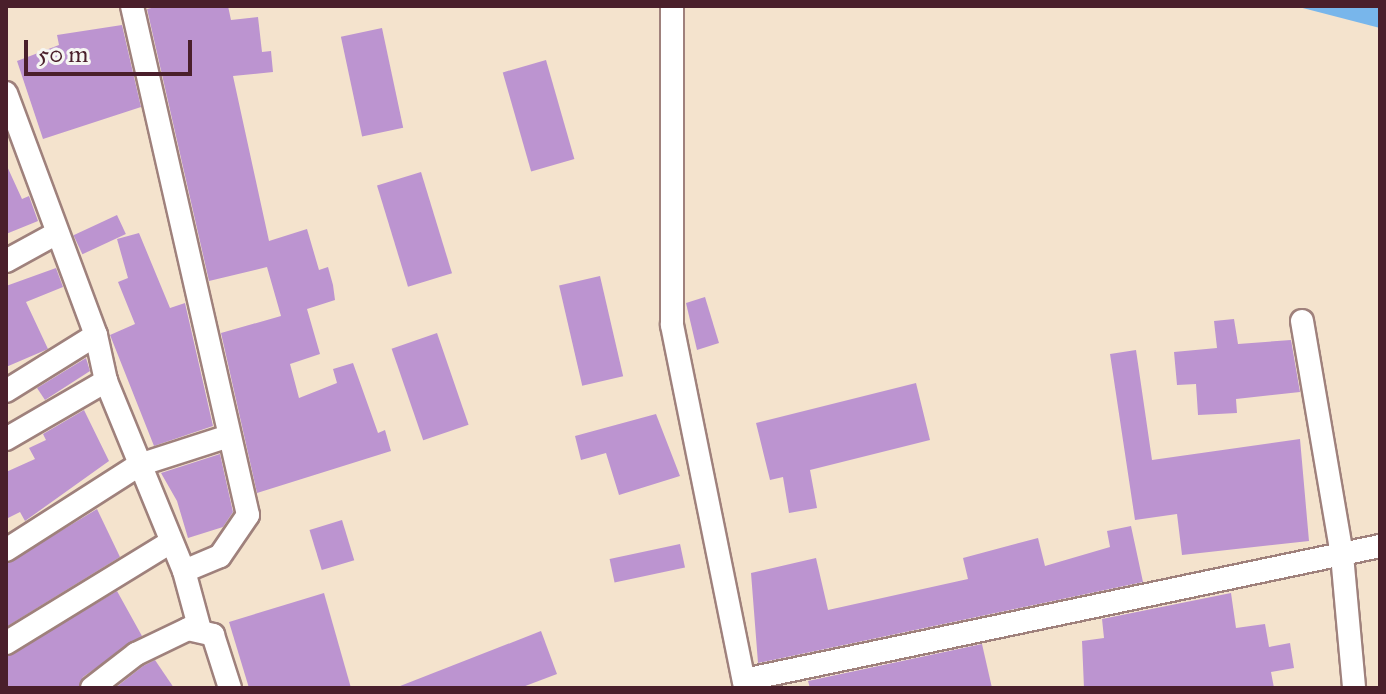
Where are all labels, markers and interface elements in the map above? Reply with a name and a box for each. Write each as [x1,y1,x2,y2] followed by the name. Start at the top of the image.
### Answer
[28,24,196,74] scale bar
[38,39,88,69] text: 50 m

